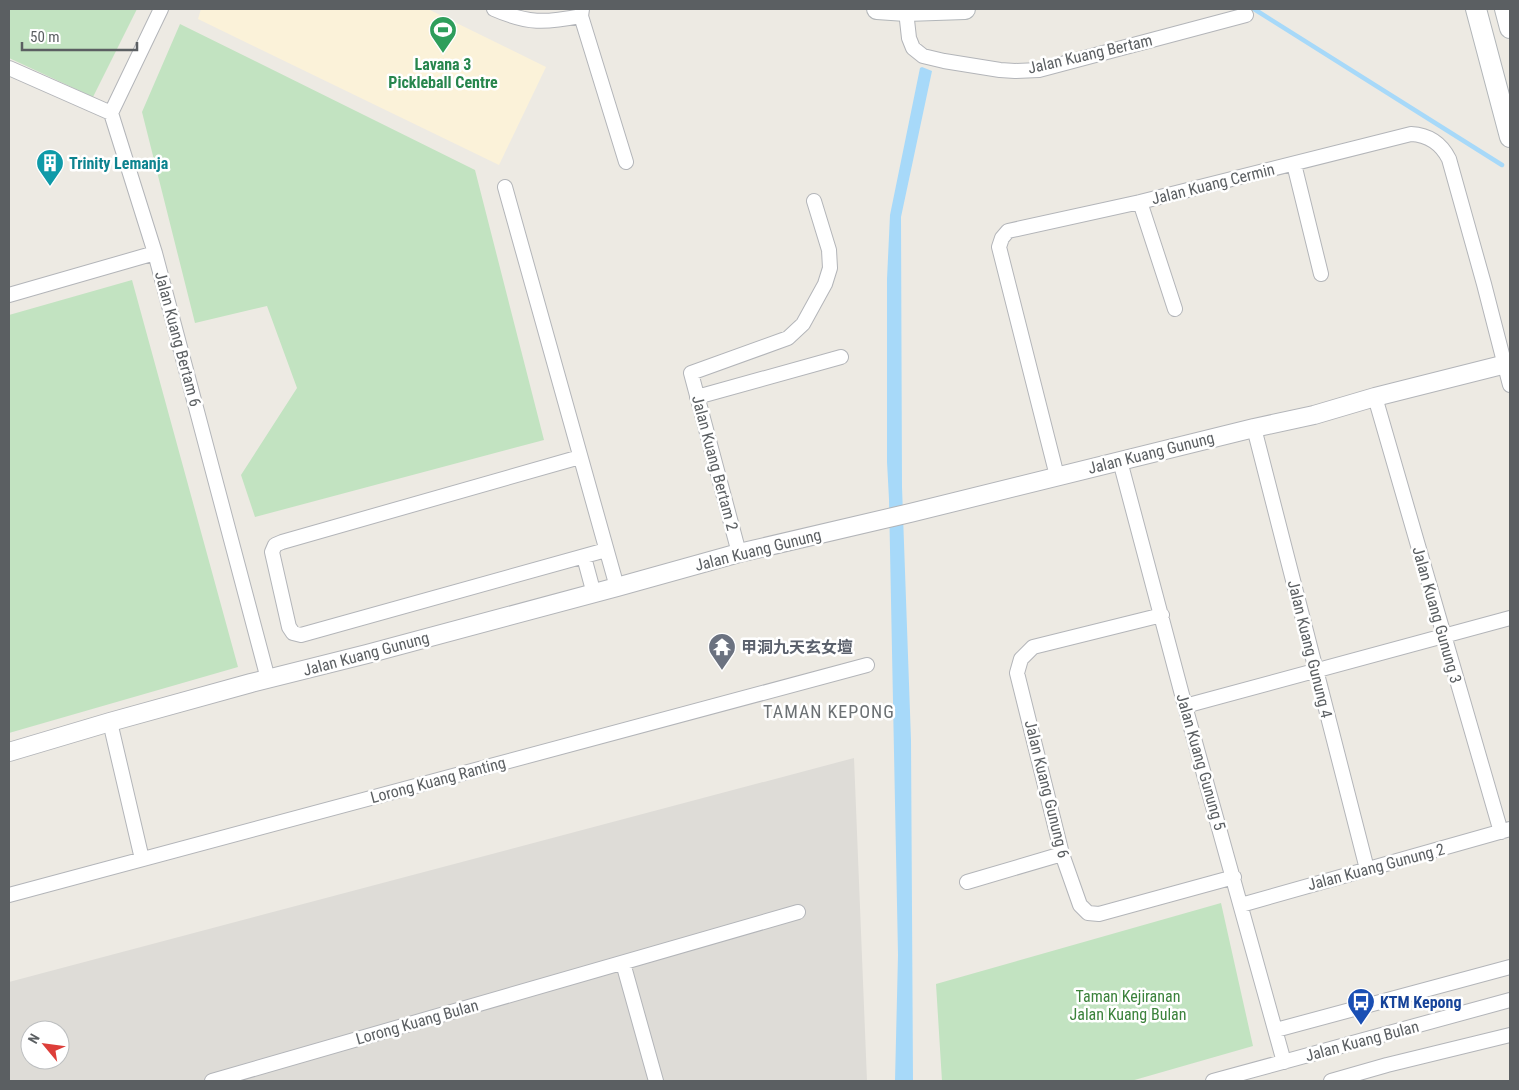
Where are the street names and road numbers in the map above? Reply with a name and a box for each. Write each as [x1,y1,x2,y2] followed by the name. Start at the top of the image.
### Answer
[1026,30,1154,78] street label: Jalan Kuang Bertam
[1149,160,1277,208] street label: Jalan Kuang Cermin
[151,269,205,409] street label: Jalan Kuang Bertam 6
[688,393,742,533] street label: Jalan Kuang Bertam 2
[1086,428,1216,478] street label: Jalan Kuang Gunung
[693,525,823,575] street label: Jalan Kuang Gunung
[1408,544,1466,686] street label: Jalan Kuang Gunung 3
[1284,578,1336,720] street label: Jalan Kuang Gunung 4
[301,628,431,680] street label: Jalan Kuang Gunung
[1172,691,1230,833] street label: Jalan Kuang Gunung 5
[1021,718,1073,860] street label: Jalan Kuang Gunung 6
[368,753,508,807] street label: Lorong Kuang Ranting
[1305,840,1447,894] street label: Jalan Kuang Gunung 2
[354,995,480,1049] street label: Lorong Kuang Bulan
[1303,1017,1421,1065] street label: Jalan Kuang Bulan

